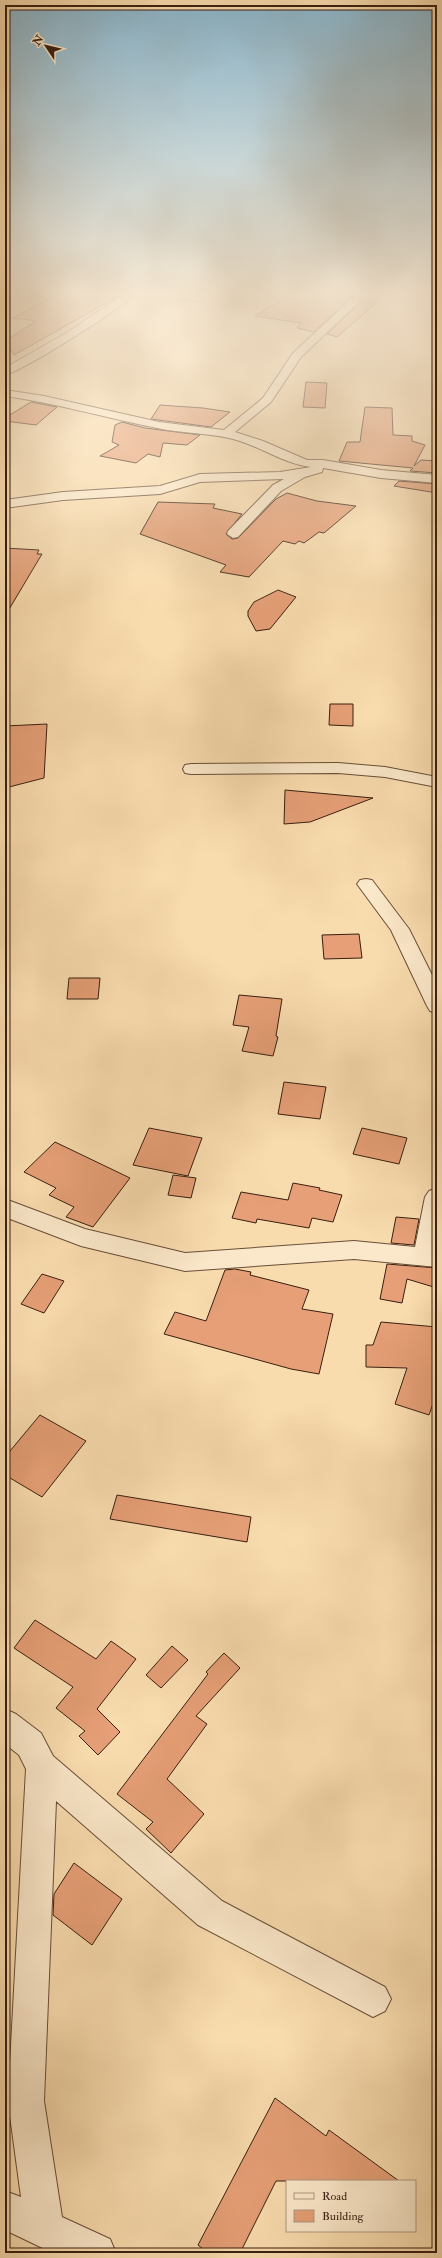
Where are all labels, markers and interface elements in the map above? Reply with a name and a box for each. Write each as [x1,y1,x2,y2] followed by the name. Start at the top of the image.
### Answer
[26,26,66,66] north arrow
[29,32,47,49] text: N
[286,2180,416,2232] legend
[322,2189,347,2204] text: Road
[322,2209,365,2224] text: Building

